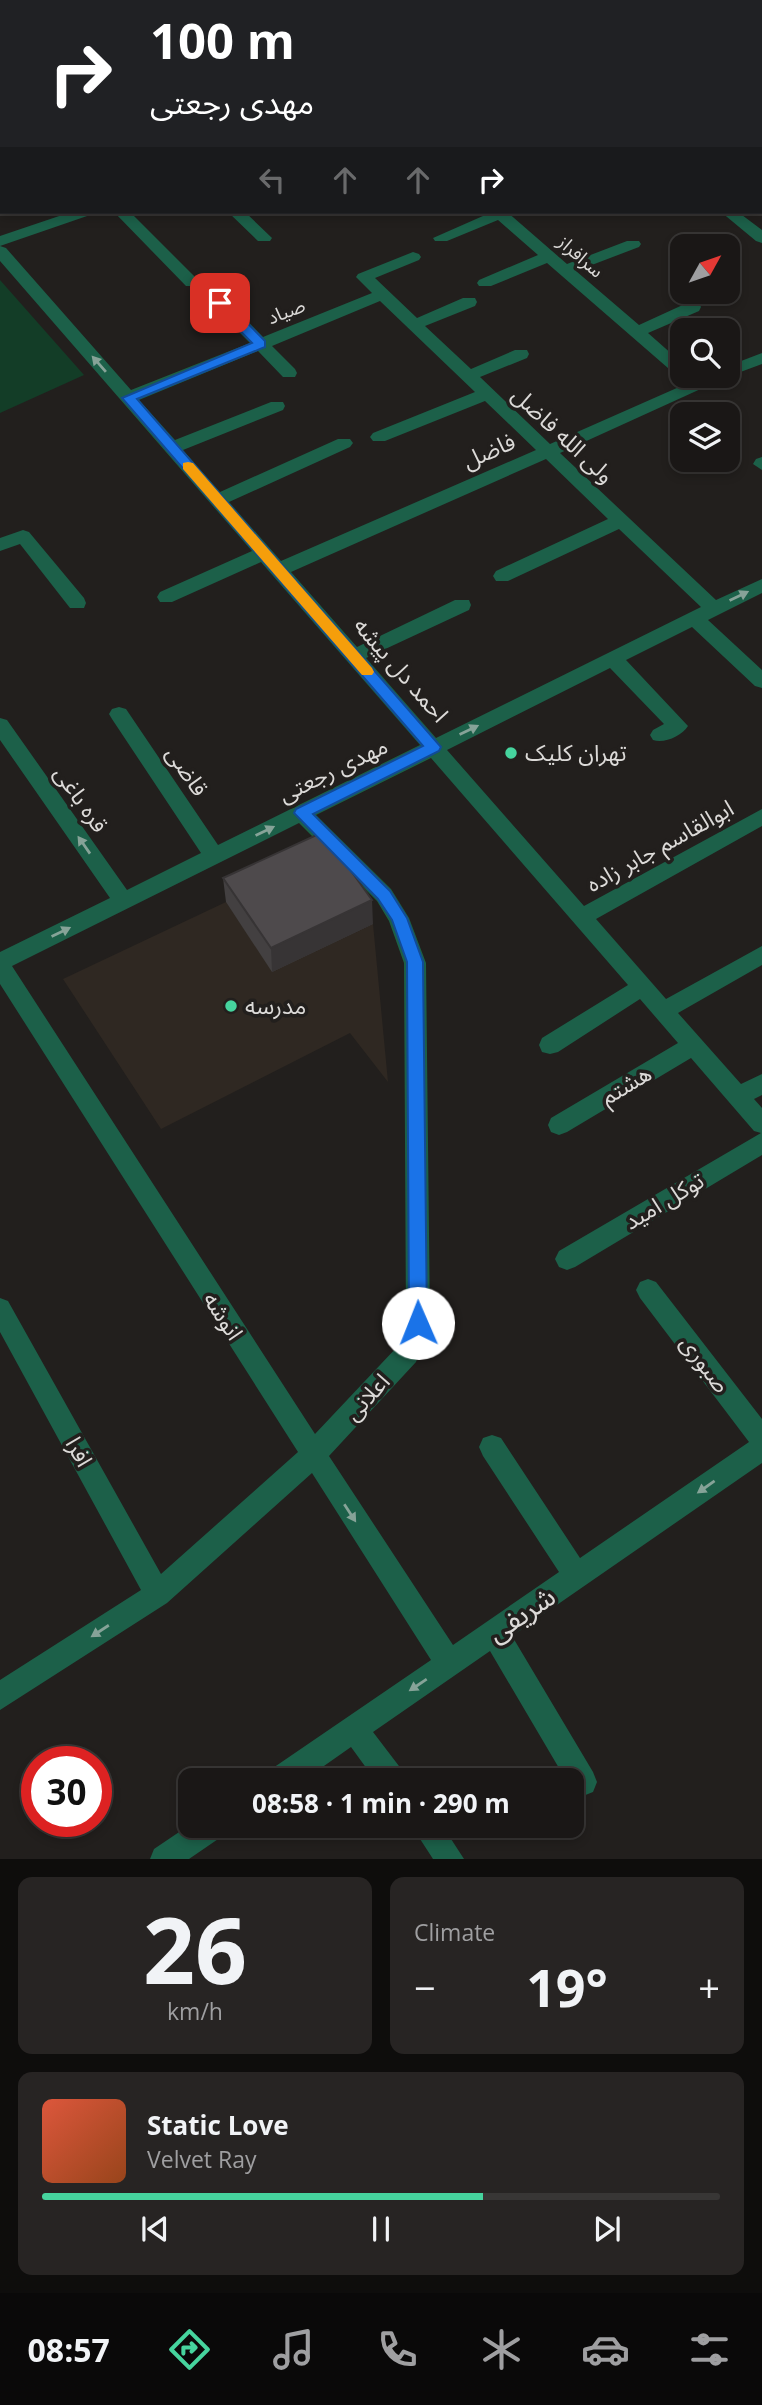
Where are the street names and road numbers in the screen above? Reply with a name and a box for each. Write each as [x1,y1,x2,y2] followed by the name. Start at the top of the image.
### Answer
[552,228,610,283] street label: سرافراز
[263,292,309,330] street label: صیاد
[506,379,622,490] street label: ولی الله فاضل
[457,424,520,476] street label: فاضل
[347,610,456,729] street label: احمد دل پیشه
[273,729,393,809] street label: مهدی رجعتی
[159,739,216,802] street label: قاضی
[47,758,116,838] street label: قره باغی
[580,791,740,901] street label: ابوالقاسم جابر زاده
[594,1056,658,1114] street label: هشتم
[617,1164,710,1237] street label: توکل امید
[196,1285,251,1346] street label: انوشه
[673,1328,738,1399] street label: صبوری
[336,1366,396,1427] street label: اعلانی
[59,1431,101,1472] street label: افرا
[479,1576,562,1650] street label: شریفی

